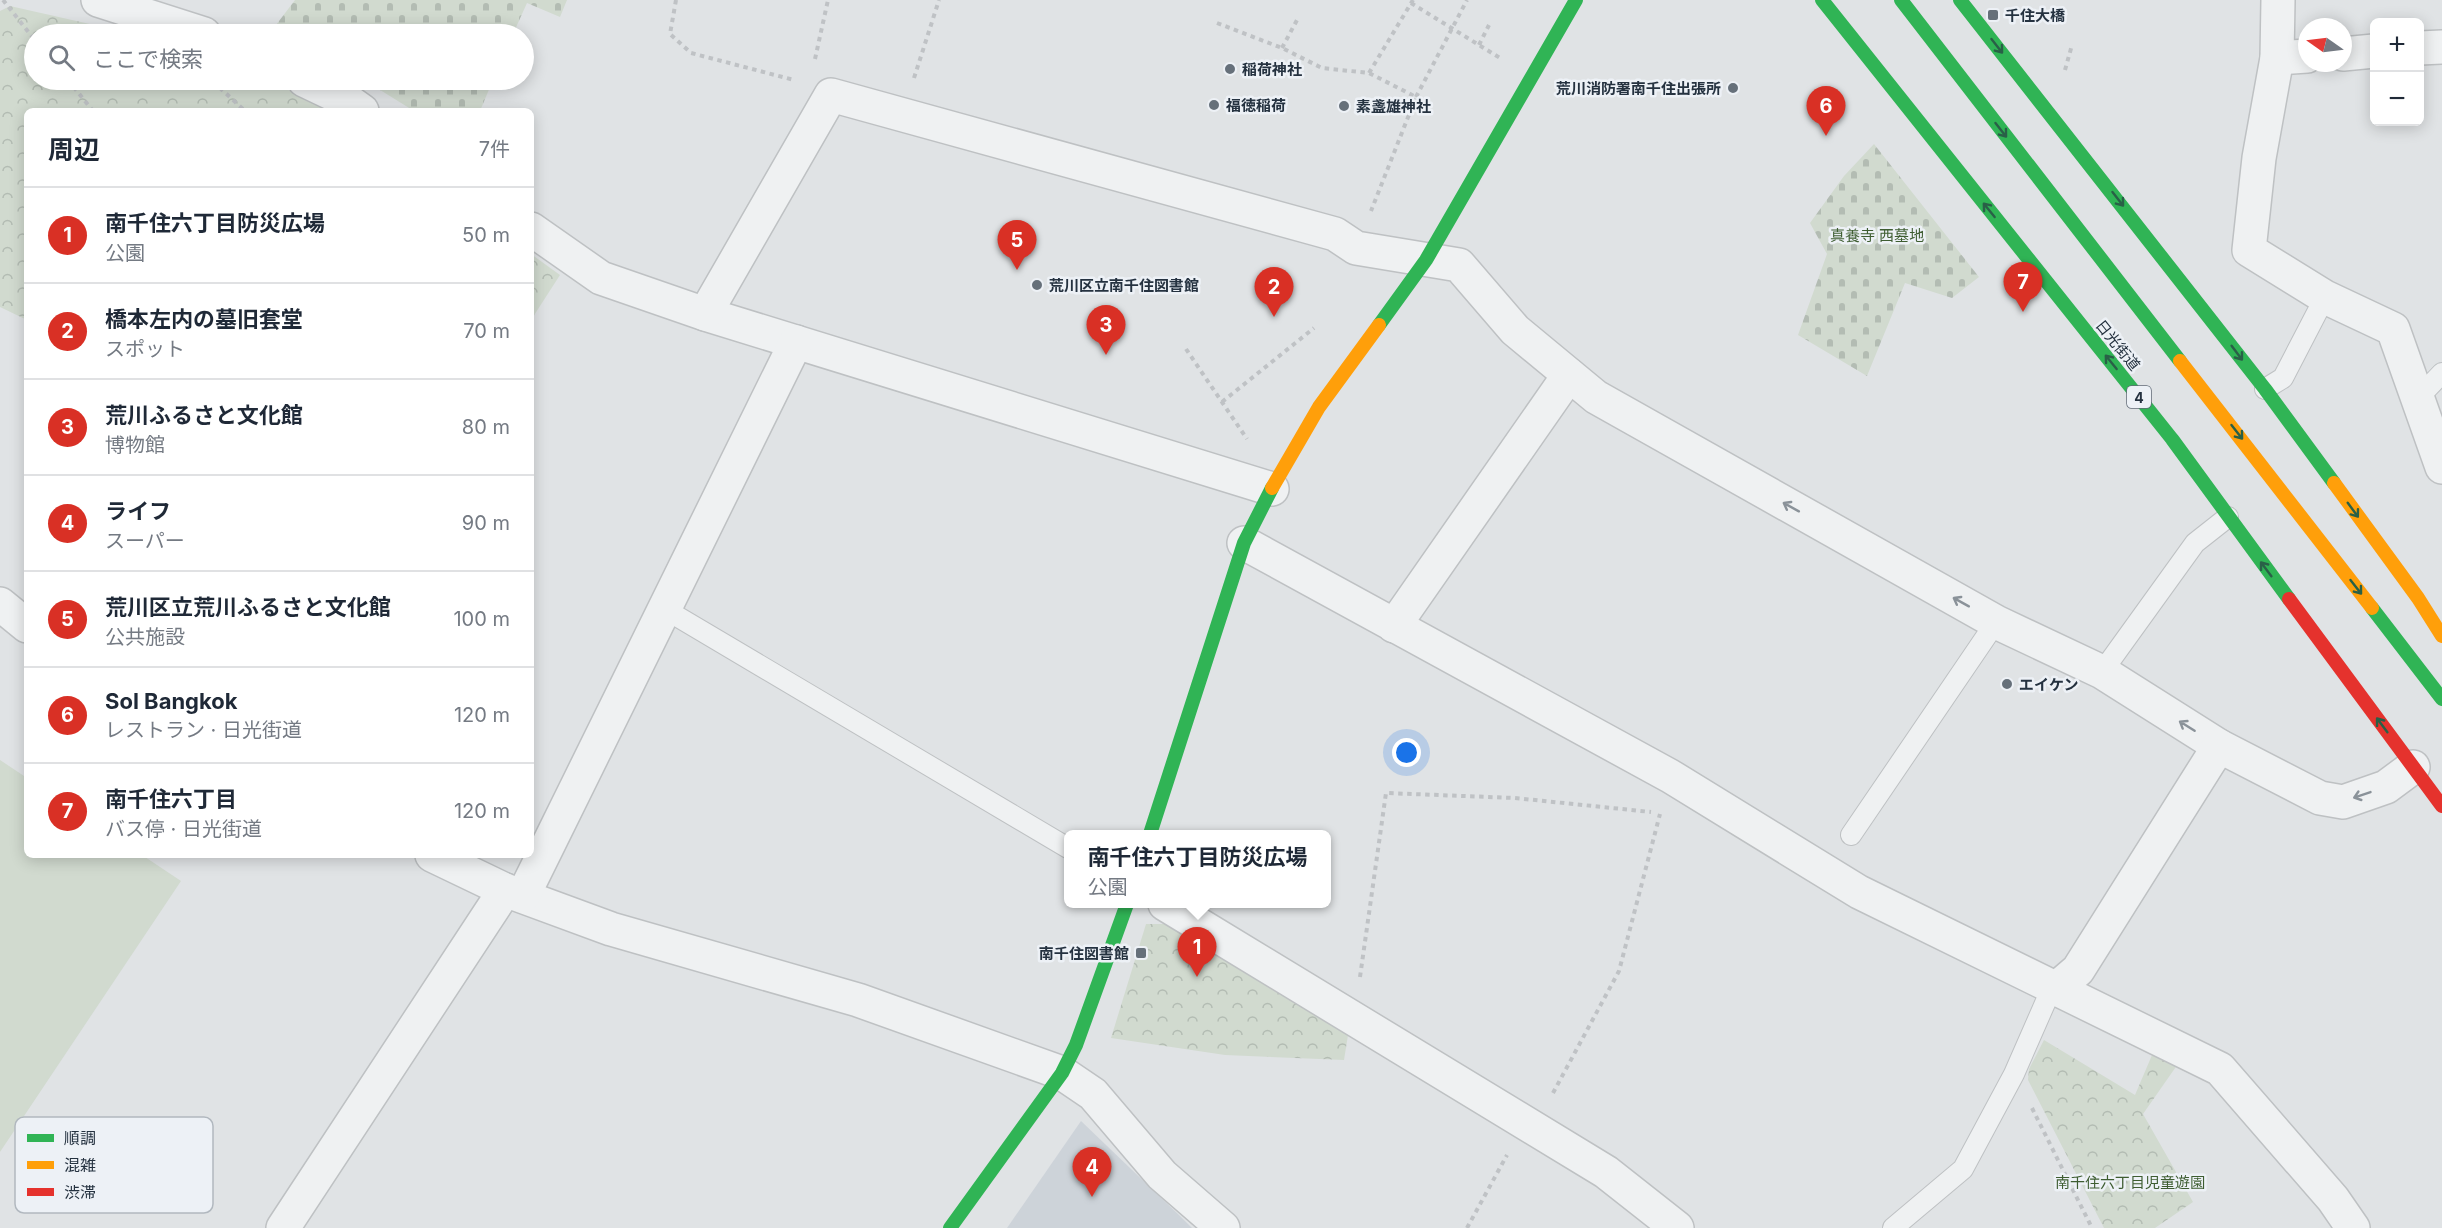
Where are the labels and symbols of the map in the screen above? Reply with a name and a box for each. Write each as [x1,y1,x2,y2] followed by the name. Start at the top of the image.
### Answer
[2005,6,2066,25] place label: 千住大橋
[1986,8,2000,22] marker: 千住大橋
[2298,18,2352,72] north arrow
[1990,38,2003,54] one-way arrow
[1242,60,1302,79] place label: 稲荷神社
[1223,62,1237,76] marker: 稲荷神社
[1556,79,1721,98] place label: 荒川消防署南千住出張所
[1726,81,1740,95] marker: 荒川消防署南千住出張所
[1806,86,1846,136] pin: 6
[1225,96,1286,115] place label: 福徳稲荷
[1356,97,1431,116] place label: 素盞雄神社
[1207,98,1221,112] marker: 福徳稲荷
[1337,99,1351,113] marker: 素盞雄神社
[1995,121,2008,137] one-way arrow
[2111,191,2124,207] one-way arrow
[1983,202,1996,218] one-way arrow
[998,220,1036,270] pin: 5
[1830,226,1924,245] park label: 真養寺 西墓地
[2004,262,2042,312] pin: 7
[1254,268,1294,317] pin: 2
[1049,276,1199,295] place label: 荒川区立南千住図書館
[1030,278,1044,292] marker: 荒川区立南千住図書館
[1086,306,1126,355] pin: 3
[2092,316,2144,374] street label: 日光街道
[2231,344,2244,360] one-way arrow
[2104,354,2117,370] one-way arrow
[2127,386,2151,408] road number: 4
[2231,424,2244,440] one-way arrow
[1782,501,1799,513] one-way arrow
[2347,501,2359,517] one-way arrow
[2259,561,2272,577] one-way arrow
[2349,579,2362,595] one-way arrow
[1953,596,1970,608] one-way arrow
[2019,675,2079,694] place label: エイケン
[2000,677,2014,691] marker: エイケン
[2375,718,2388,734] one-way arrow
[2179,720,2196,732] one-way arrow
[1392,738,1421,767] your location
[2353,791,2372,802] one-way arrow
[1178,928,1216,977] pin: 1
[1039,944,1129,963] place label: 南千住図書館
[1134,946,1148,960] marker: 南千住図書館
[15,1117,213,1213] legend
[64,1128,96,1148] text: 順調
[1072,1148,1112,1197] pin: 4
[64,1155,96,1175] text: 混雑
[2055,1173,2205,1192] park label: 南千住六丁目児童遊園
[64,1182,96,1202] text: 渋滞

